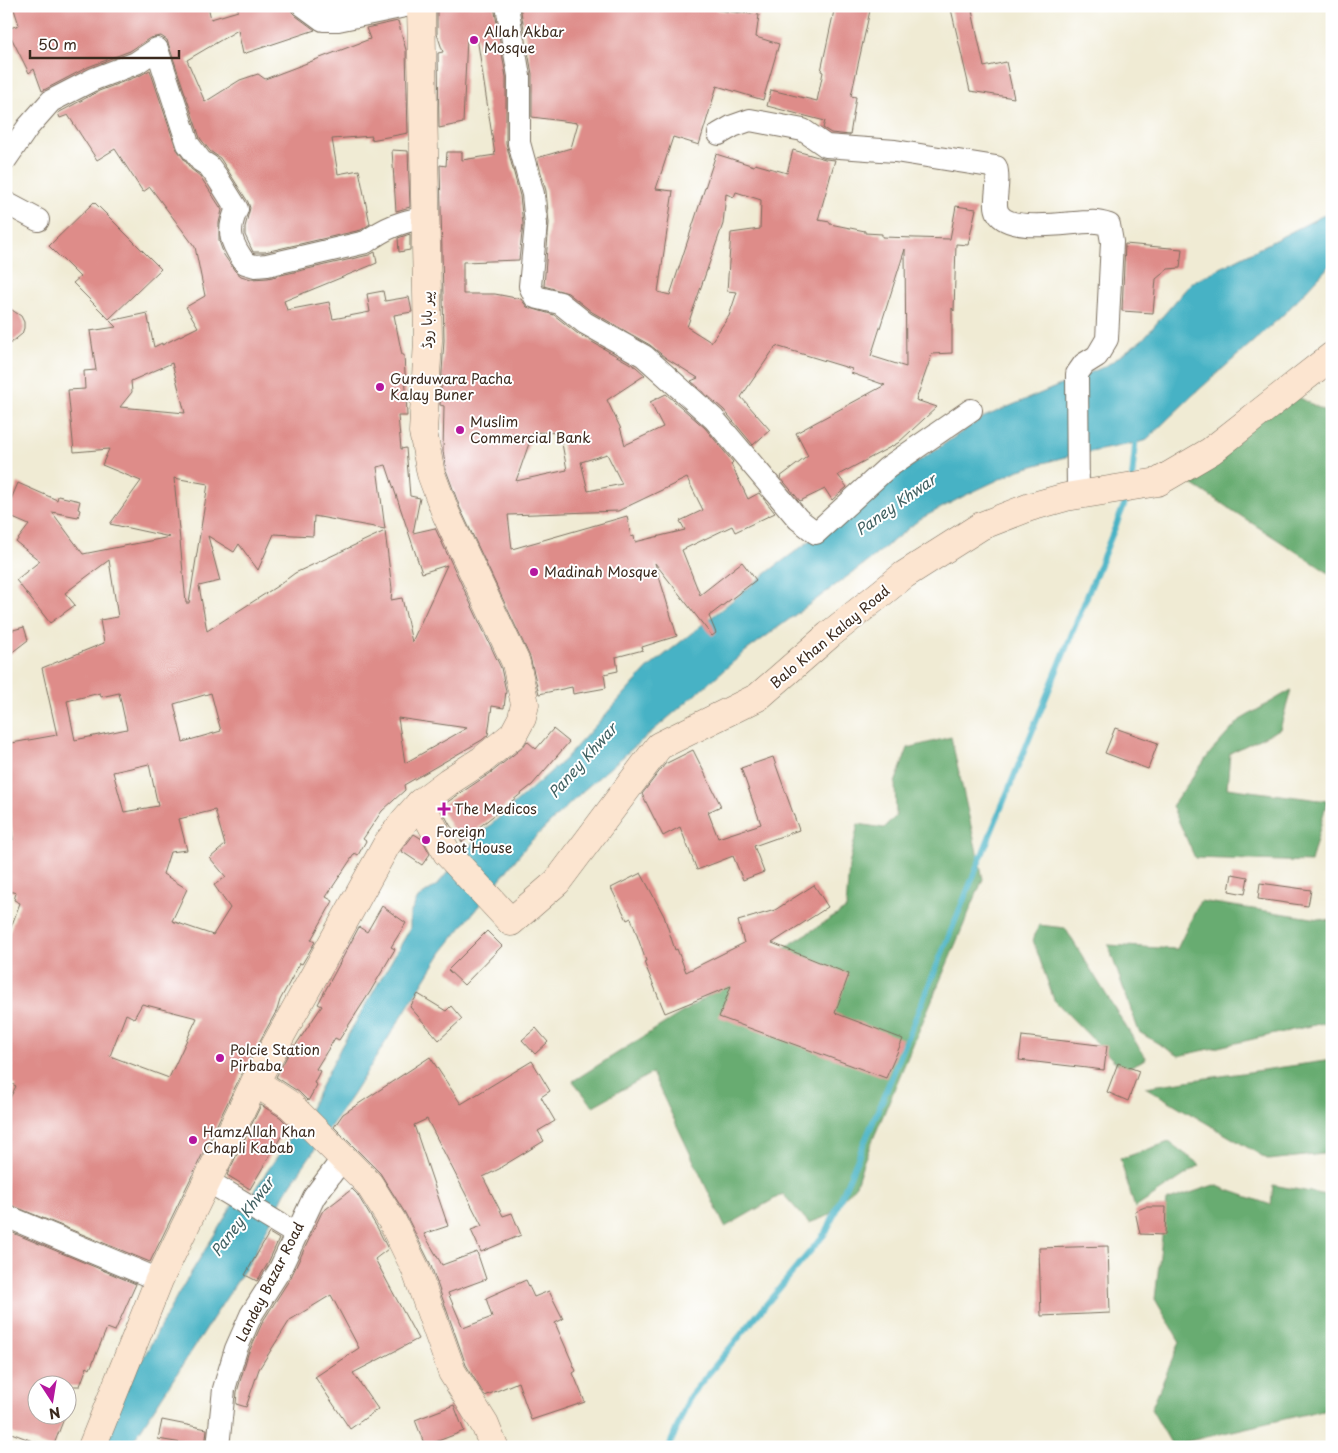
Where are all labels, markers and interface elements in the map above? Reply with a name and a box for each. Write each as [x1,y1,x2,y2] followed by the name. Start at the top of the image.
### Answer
[484,21,565,58] place label: Allah Akbar Mosque
[30,28,179,60] scale bar
[38,32,77,55] text: 50 m
[468,34,480,46] marker: Allah Akbar Mosque
[416,291,437,349] street label: پیر بابا روڈ
[390,368,512,405] place label: Gurduwara Pacha Kalay Buner
[374,381,386,393] marker: Gurduwara Pacha Kalay Buner
[470,411,591,448] place label: Muslim Commercial Bank
[454,424,466,436] marker: Muslim Commercial Bank
[850,466,942,540] water label: Paney Khwar
[544,561,658,582] place label: Madinah Mosque
[528,566,540,578] marker: Madinah Mosque
[765,580,894,693] street label: Balo Khan Kalay Road
[542,716,623,802] water label: Paney Khwar
[454,798,537,819] place label: The Medicos
[438,803,450,815] marker: The Medicos
[436,821,513,858] place label: Foreign Boot House
[420,834,432,846] marker: Foreign Boot House
[230,1039,320,1076] place label: Polcie Station Pirbaba
[214,1052,226,1064] marker: Polcie Station Pirbaba
[203,1121,315,1158] place label: HamzAllah Khan Chapli Kabab
[187,1134,199,1146] marker: HamzAllah Khan Chapli Kabab
[204,1170,280,1260] water label: Paney Khwar
[230,1218,309,1345] street label: Landey Bazar Road
[28,1376,78,1426] north arrow
[47,1402,62,1425] text: N

